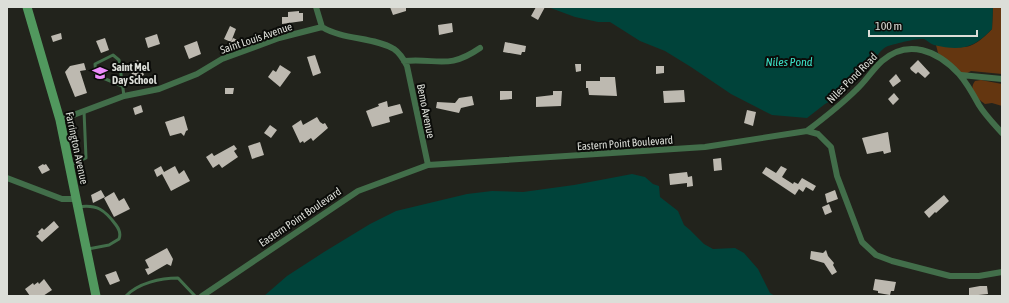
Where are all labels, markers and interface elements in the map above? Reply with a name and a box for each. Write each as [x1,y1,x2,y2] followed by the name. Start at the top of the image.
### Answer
[869,12,977,38] scale bar
[875,19,902,33] text: 100 m
[218,20,294,56] street label: Saint Louis Avenue
[825,51,879,105] street label: Niles Pond Road
[765,55,813,69] water label: Niles Pond
[112,61,158,86] place label: Saint Mel Day School
[91,64,109,82] school or university icon: Saint Mel Day School
[415,83,437,139] street label: Bemo Avenue
[63,111,91,185] street label: Farrington Avenue
[577,134,673,152] street label: Eastern Point Boulevard
[257,185,343,249] street label: Eastern Point Boulevard

